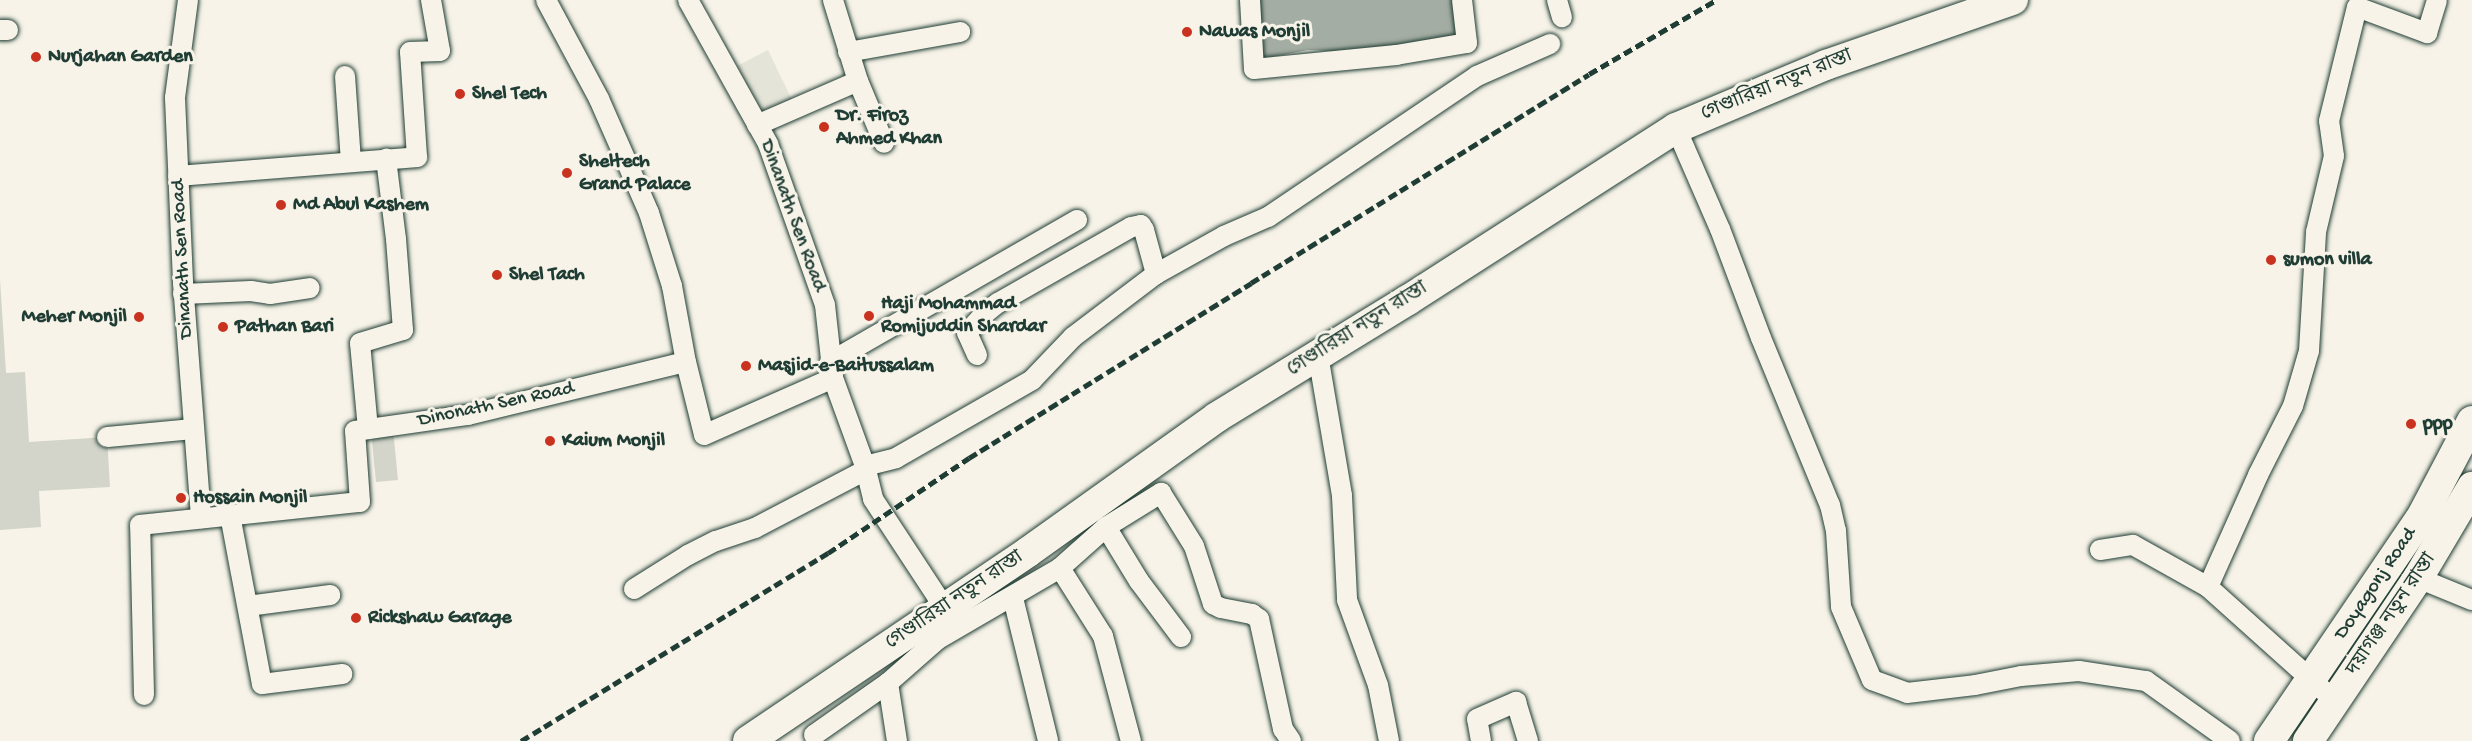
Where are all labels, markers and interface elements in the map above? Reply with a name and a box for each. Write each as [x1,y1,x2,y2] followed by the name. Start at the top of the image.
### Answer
[1199,20,1310,44] place label: Nawas Monjil
[1180,25,1194,39] marker: Nawas Monjil
[48,45,193,69] place label: Nurjahan Garden
[1698,45,1856,127] street label: গেণ্ডারিয়া নতুন রাস্তা
[29,50,43,64] marker: Nurjahan Garden
[472,82,547,106] place label: Shel Tech
[453,87,467,101] marker: Shel Tech
[836,104,942,151] place label: Dr. Firoz Ahmed Khan
[817,120,831,134] marker: Dr. Firoz Ahmed Khan
[753,137,831,295] street label: Dinanath Sen Road
[579,150,691,197] place label: Sheltech Grand Palace
[560,166,574,180] marker: Sheltech Grand Palace
[167,179,199,339] street label: Dinanath Sen Road
[293,193,429,217] place label: Md Abul Kashem
[274,198,288,212] marker: Md Abul Kashem
[2283,248,2372,272] place label: sumon villa
[2264,253,2278,267] marker: sumon villa
[509,263,585,287] place label: Shel Tach
[490,268,504,282] marker: Shel Tach
[1283,277,1433,383] street label: গেণ্ডারিয়া নতুন রাস্তা
[881,292,1046,339] place label: Haji Mohammad Romijuddin Shardar
[22,305,127,329] place label: Meher Monjil
[862,309,876,323] marker: Haji Mohammad Romijuddin Shardar
[132,310,146,324] marker: Meher Monjil
[235,315,334,339] place label: Pathan Bari
[216,320,230,334] marker: Pathan Bari
[758,354,934,378] place label: Masjid-e-Baitussalam
[739,359,753,373] marker: Masjid-e-Baitussalam
[416,377,576,433] street label: Dinonath Sen Road
[2423,412,2453,436] place label: ppp
[2404,417,2418,431] marker: ppp
[562,429,665,453] place label: Kaium Monjil
[543,434,557,448] marker: Kaium Monjil
[193,486,308,510] place label: Hossain Monjil
[174,491,188,505] marker: Hossain Monjil
[2330,523,2422,645] street label: Doyagonj Road
[882,546,1028,656] street label: গেণ্ডারিয়া নতুন রাস্তা
[2342,549,2442,681] street label: দয়াগঞ্জ নতুন রাস্তা
[368,606,512,630] place label: Rickshaw Garage
[349,611,363,625] marker: Rickshaw Garage

